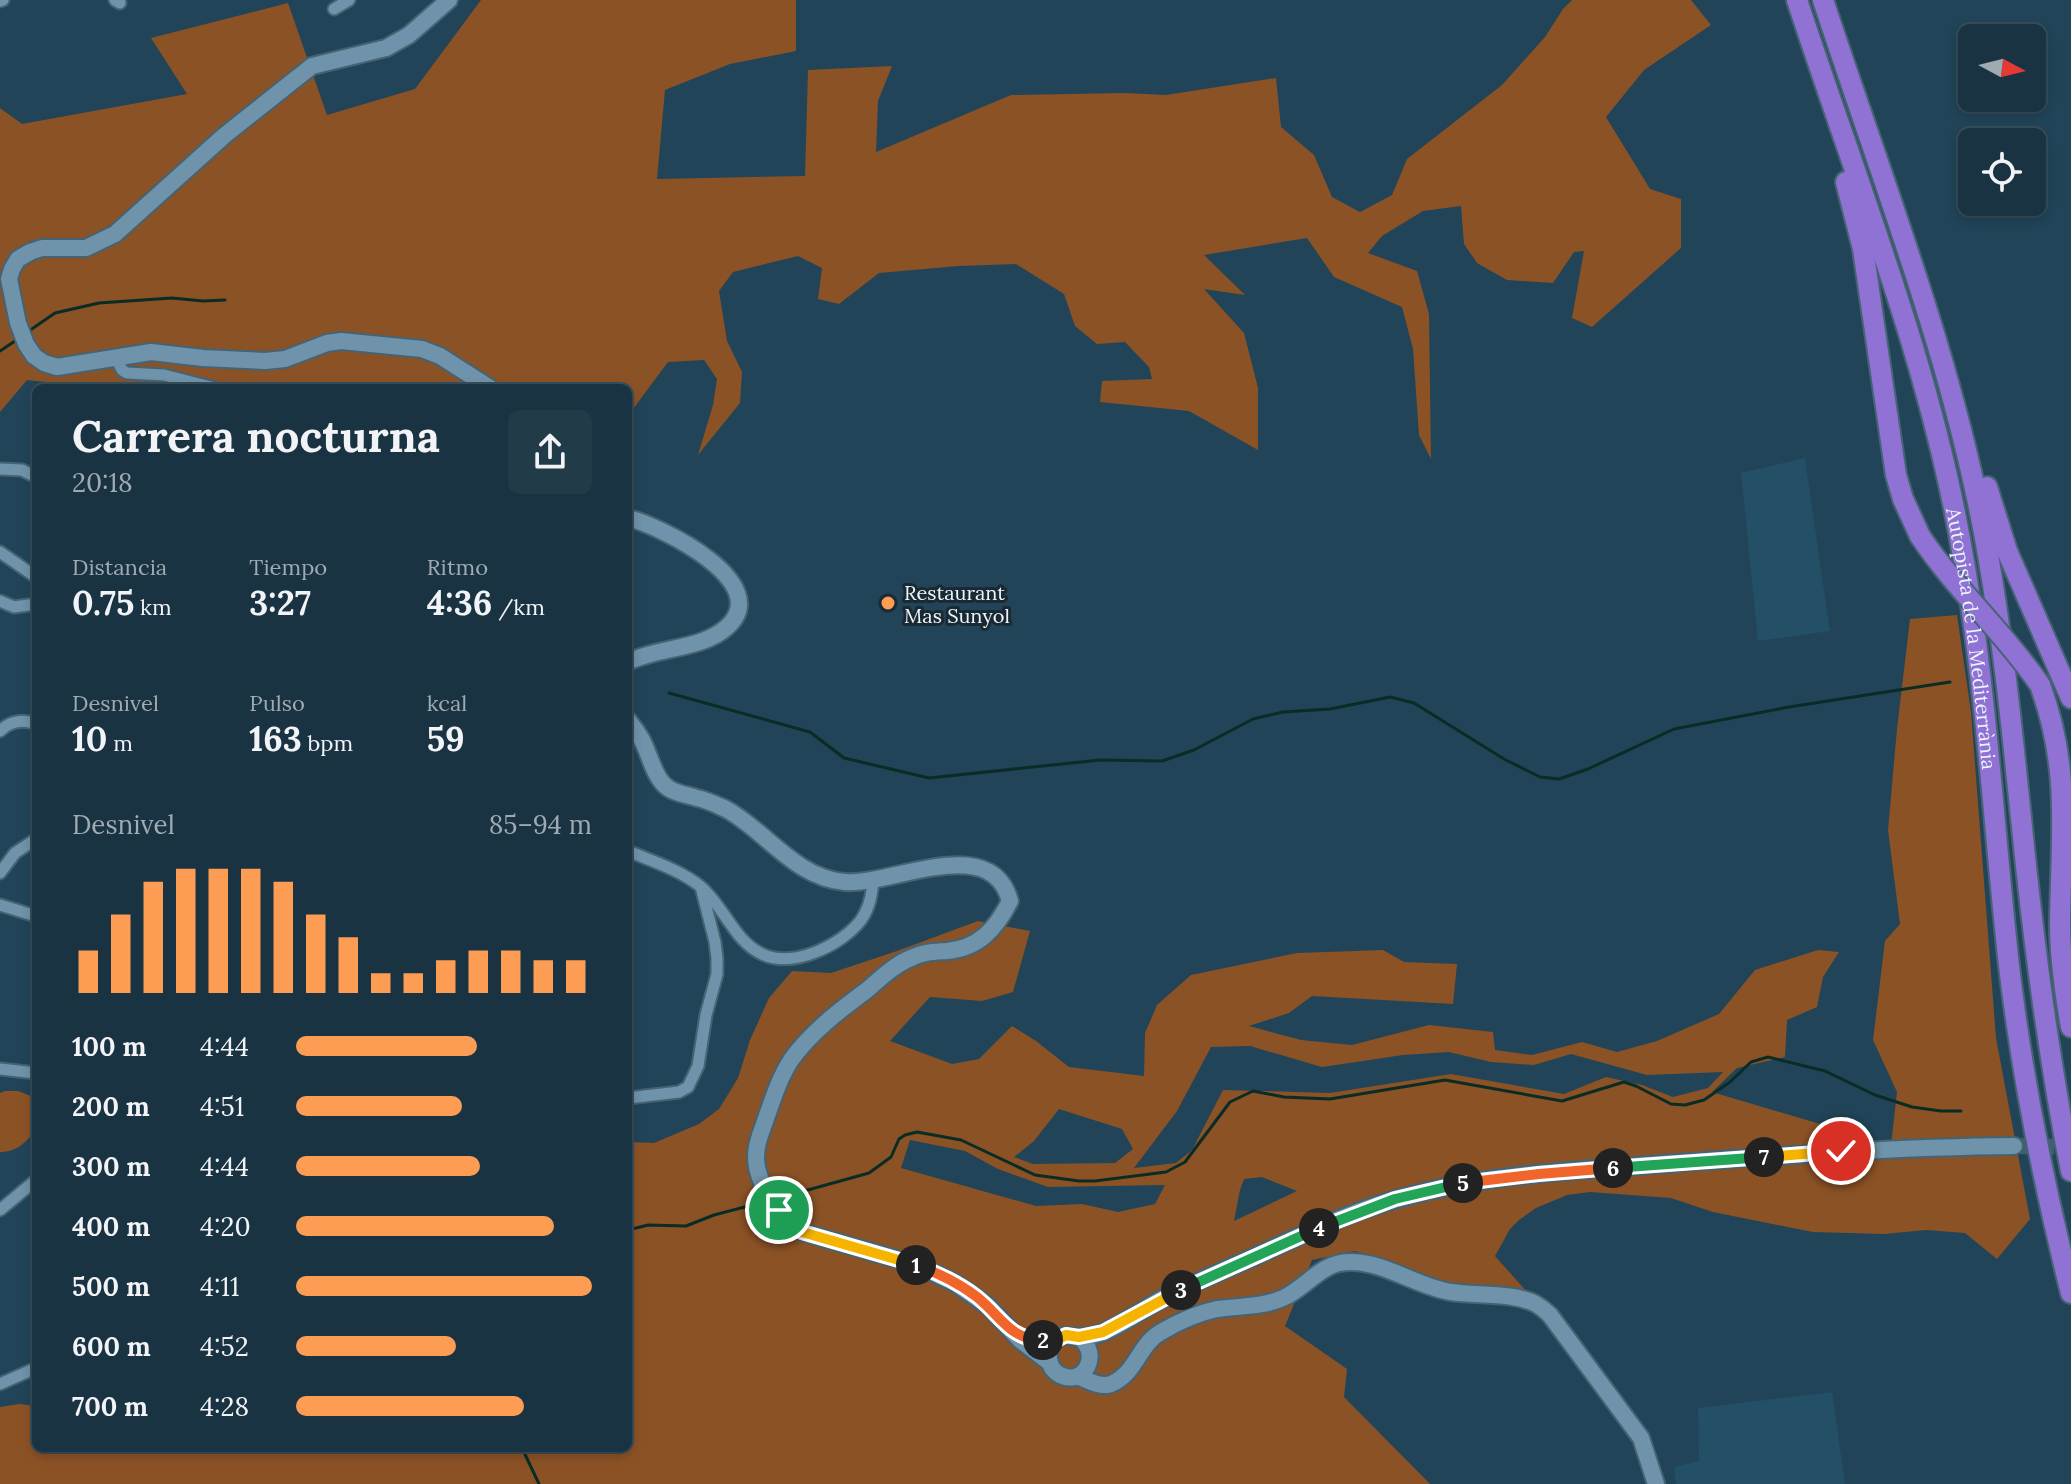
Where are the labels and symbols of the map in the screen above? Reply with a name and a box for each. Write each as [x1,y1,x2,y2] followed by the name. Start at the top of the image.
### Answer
[1958,24,2046,112] north arrow
[1941,504,2003,771] street label: Autopista de la Mediterrània
[904,580,1010,628] place label: Restaurant Mas Sunyol
[879,594,897,612] marker: Restaurant Mas Sunyol
[1807,1117,1875,1185] pin
[1744,1137,1784,1177] pin: 7
[1593,1148,1633,1188] pin: 6
[1443,1163,1483,1203] pin: 5
[745,1176,813,1244] pin
[1299,1208,1339,1248] pin: 4
[896,1245,936,1285] pin: 1
[1161,1270,1201,1310] pin: 3
[1023,1320,1063,1360] pin: 2

